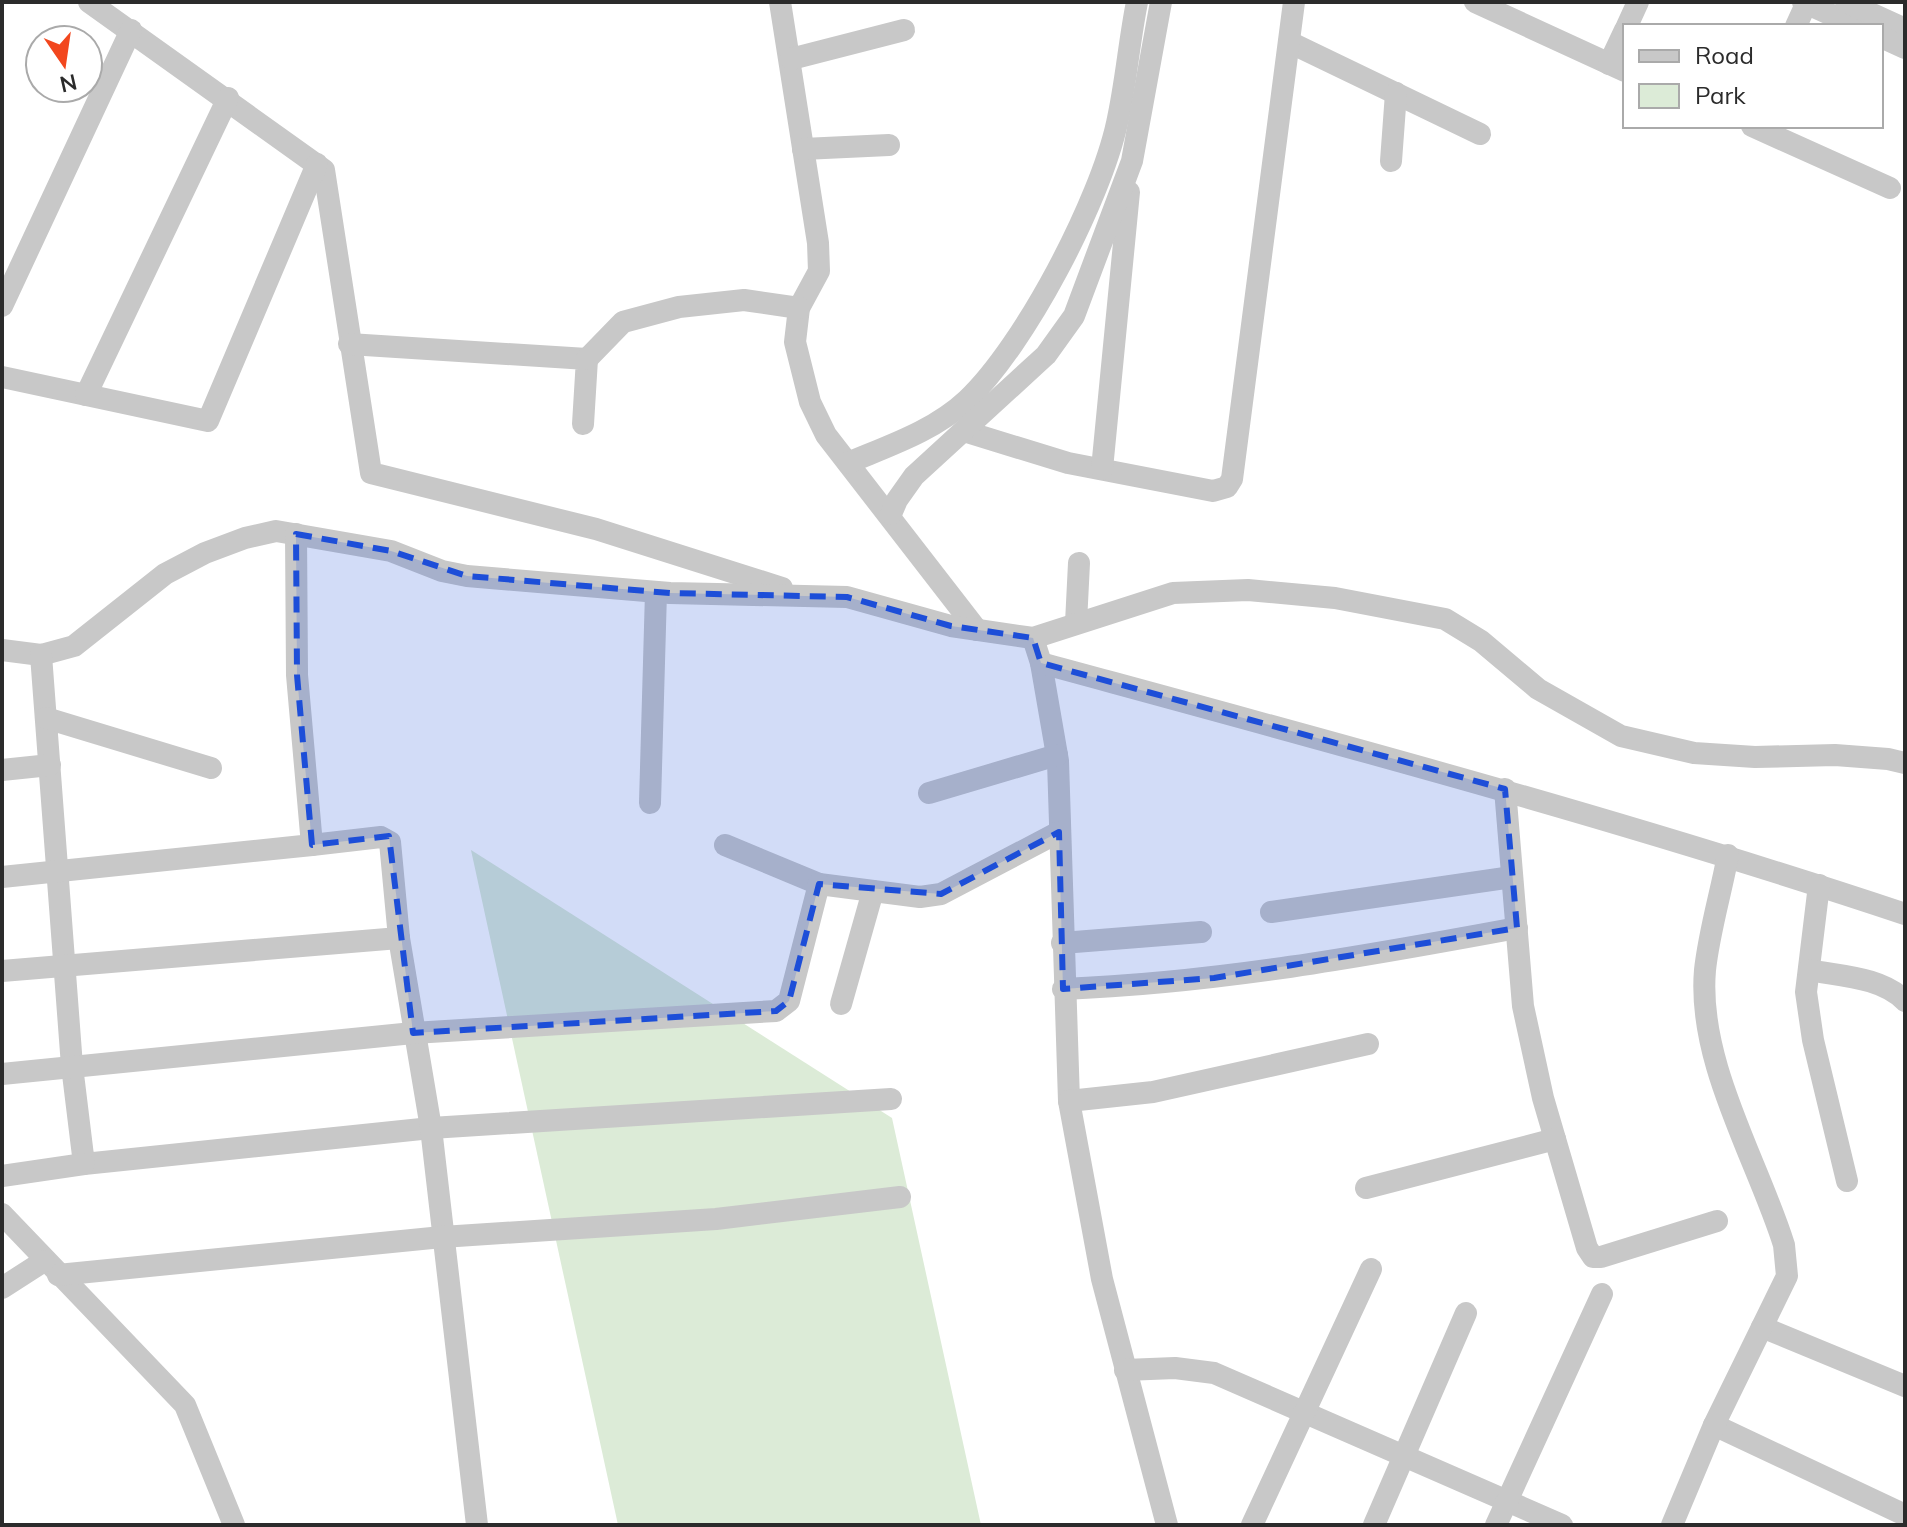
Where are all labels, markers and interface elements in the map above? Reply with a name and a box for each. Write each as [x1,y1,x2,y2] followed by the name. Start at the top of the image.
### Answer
[24,24,104,104] north arrow
[1623,24,1883,128] legend
[1695,40,1754,70] text: Road
[57,68,80,99] text: N
[1695,80,1746,110] text: Park

